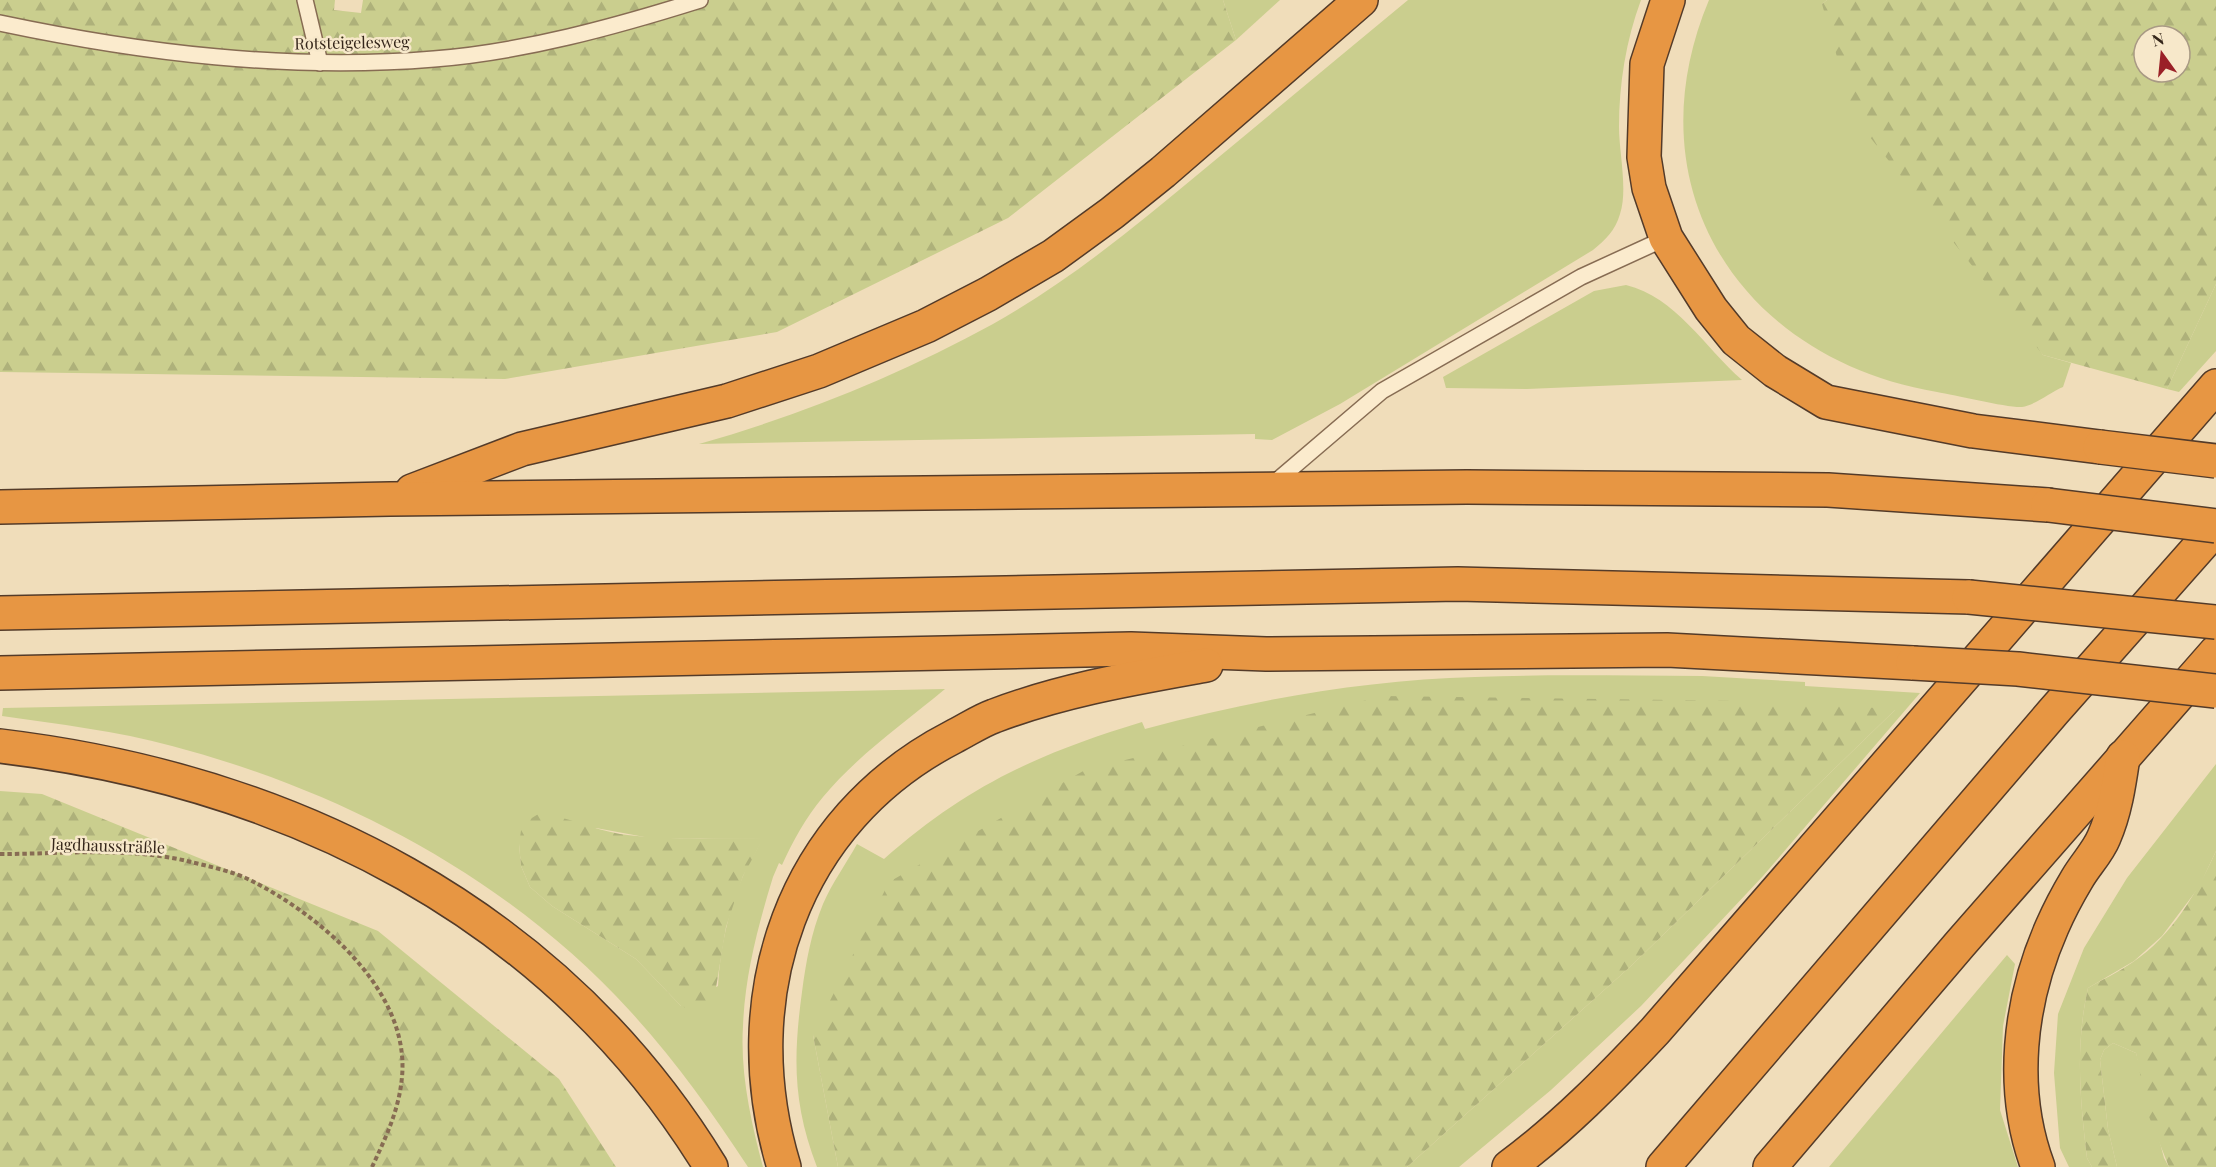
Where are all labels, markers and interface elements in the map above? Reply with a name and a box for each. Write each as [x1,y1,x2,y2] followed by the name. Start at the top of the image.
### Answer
[2132,24,2192,84] north arrow
[2150,27,2167,51] text: N
[294,30,410,54] street label: Rotsteigelesweg
[50,832,165,857] street label: Jagdhaussträßle

